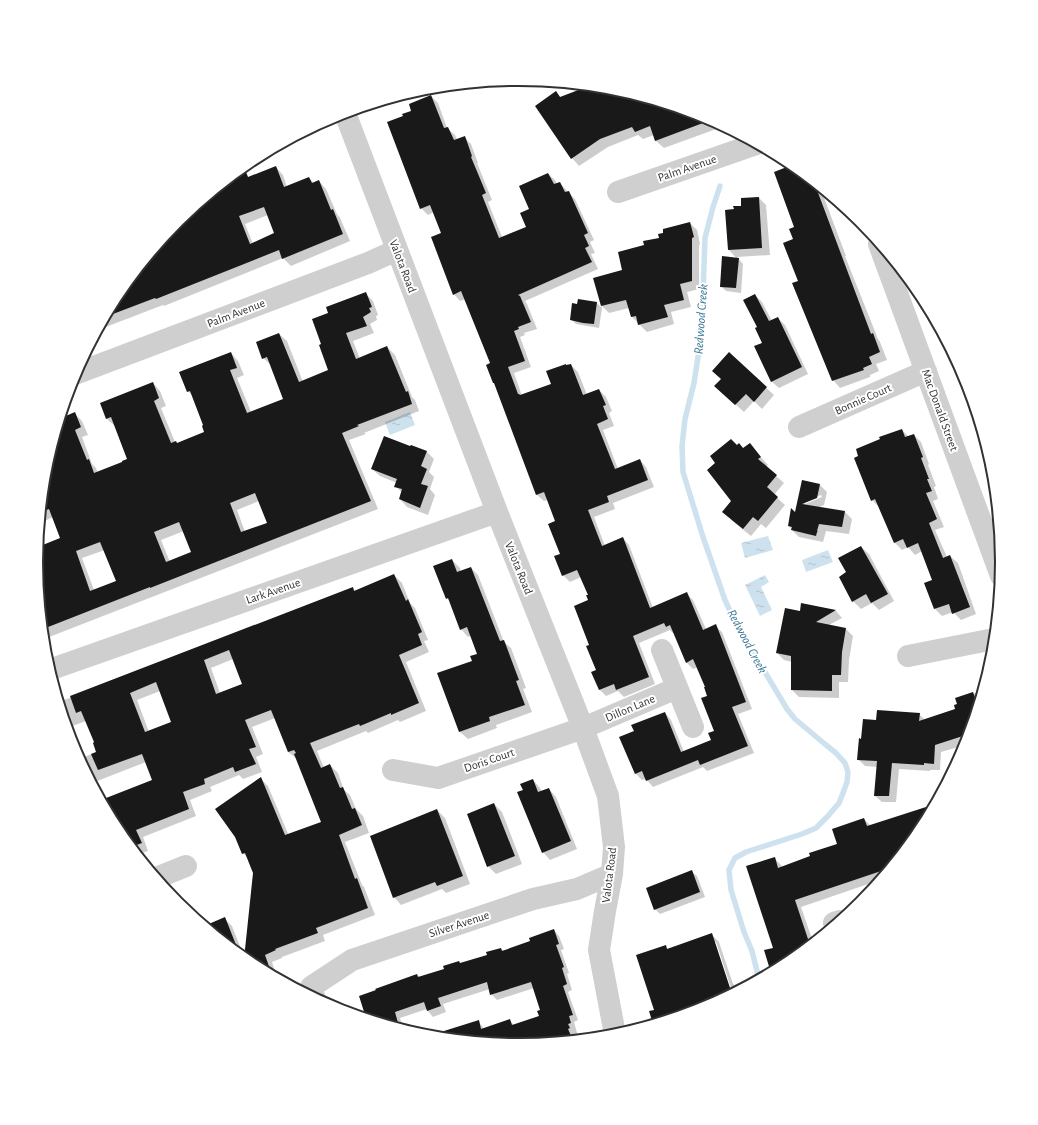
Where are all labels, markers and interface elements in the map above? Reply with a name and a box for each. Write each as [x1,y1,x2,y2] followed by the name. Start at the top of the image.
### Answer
[656,152,718,184] street label: Palm Avenue
[387,238,419,294] street label: Valota Road
[693,284,710,355] water label: Redwood Creek
[205,296,267,330] street label: Palm Avenue
[920,367,960,453] street label: Mac Donald Street
[833,381,893,417] street label: Bonnie Court
[503,540,535,596] street label: Valota Road
[244,576,302,606] street label: Lark Avenue
[724,608,769,676] water label: Redwood Creek
[603,692,657,724] street label: Dillon Lane
[462,746,516,774] street label: Doris Court
[600,847,618,903] street label: Valota Road
[427,909,491,939] street label: Silver Avenue

